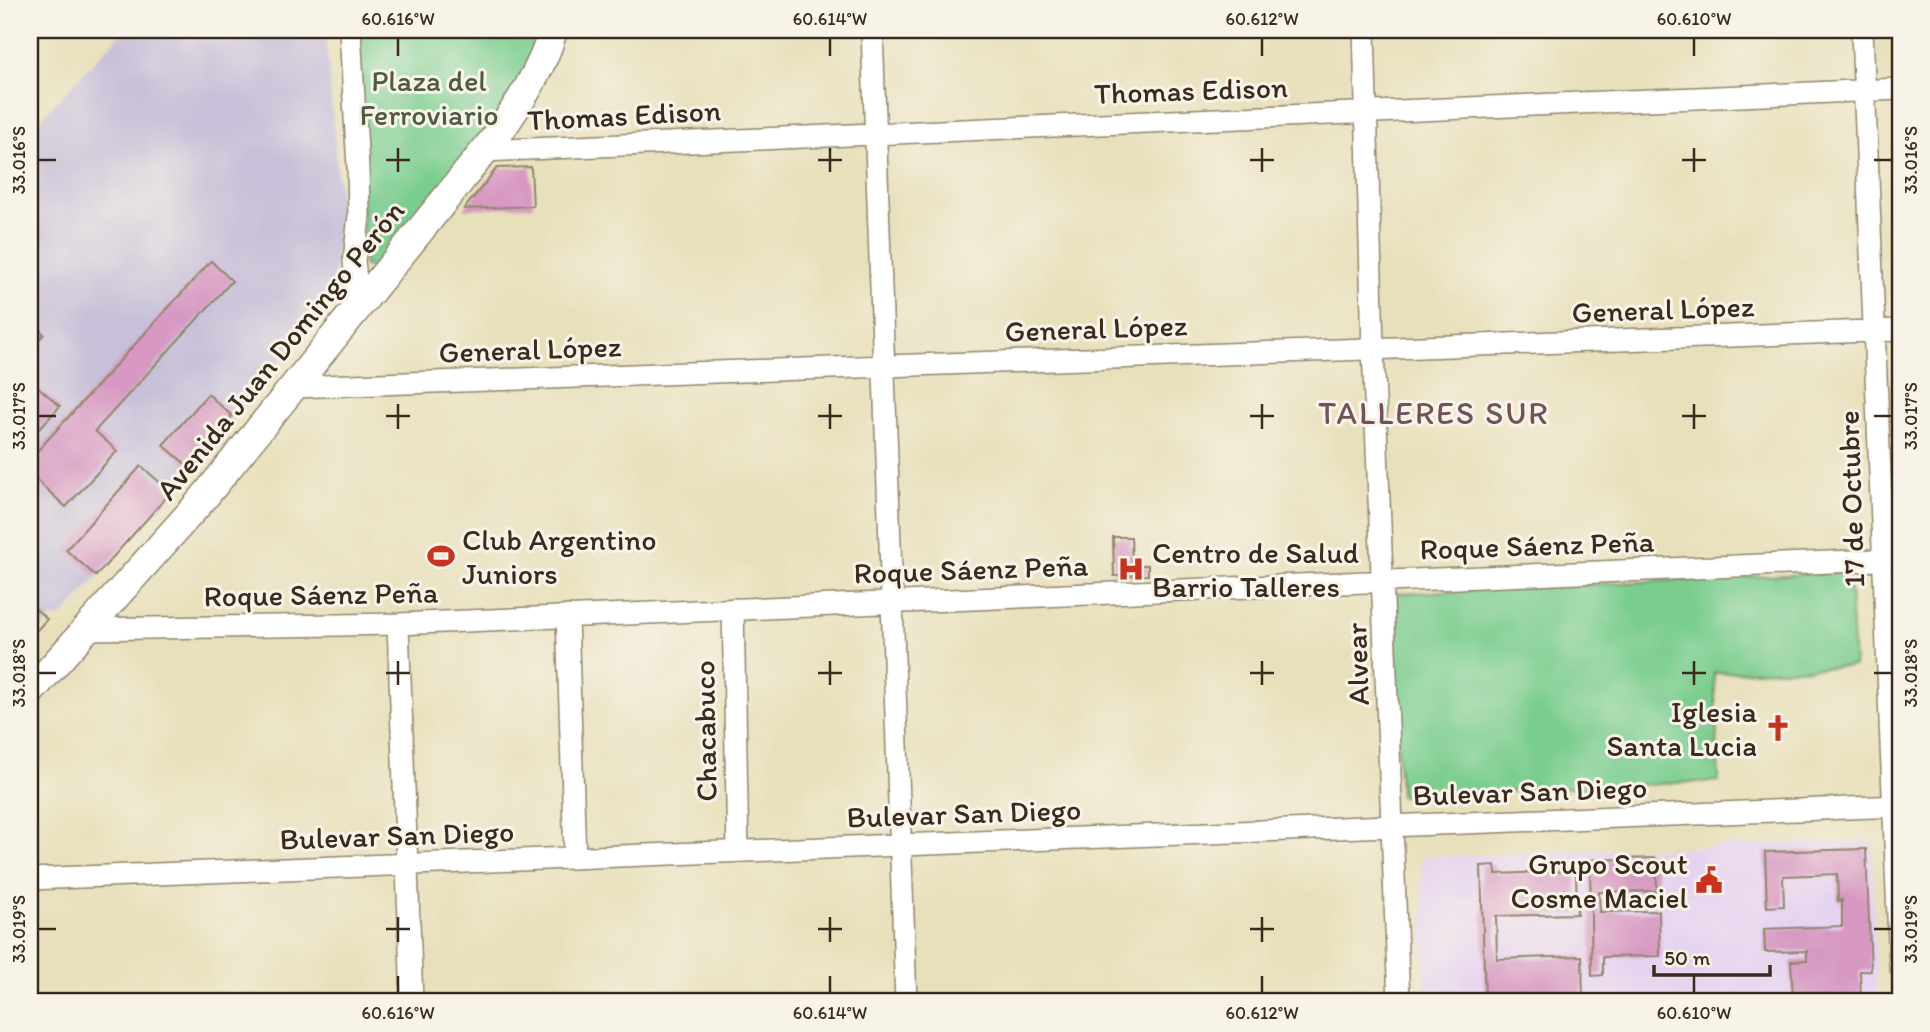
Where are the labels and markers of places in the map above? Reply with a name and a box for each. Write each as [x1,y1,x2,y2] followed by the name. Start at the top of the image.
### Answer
[462,521,657,592] place label: Club Argentino Juniors
[1152,534,1359,605] place label: Centro de Salud Barrio Talleres
[426,541,456,571] sports icon: Club Argentino Juniors
[1116,554,1146,584] hospital icon: Centro de Salud Barrio Talleres
[1606,693,1757,764] place label: Iglesia Santa Lucia
[1763,713,1793,743] church icon: Iglesia Santa Lucia
[1511,845,1689,916] place label: Grupo Scout Cosme Maciel
[1694,865,1724,895] public building icon: Grupo Scout Cosme Maciel

